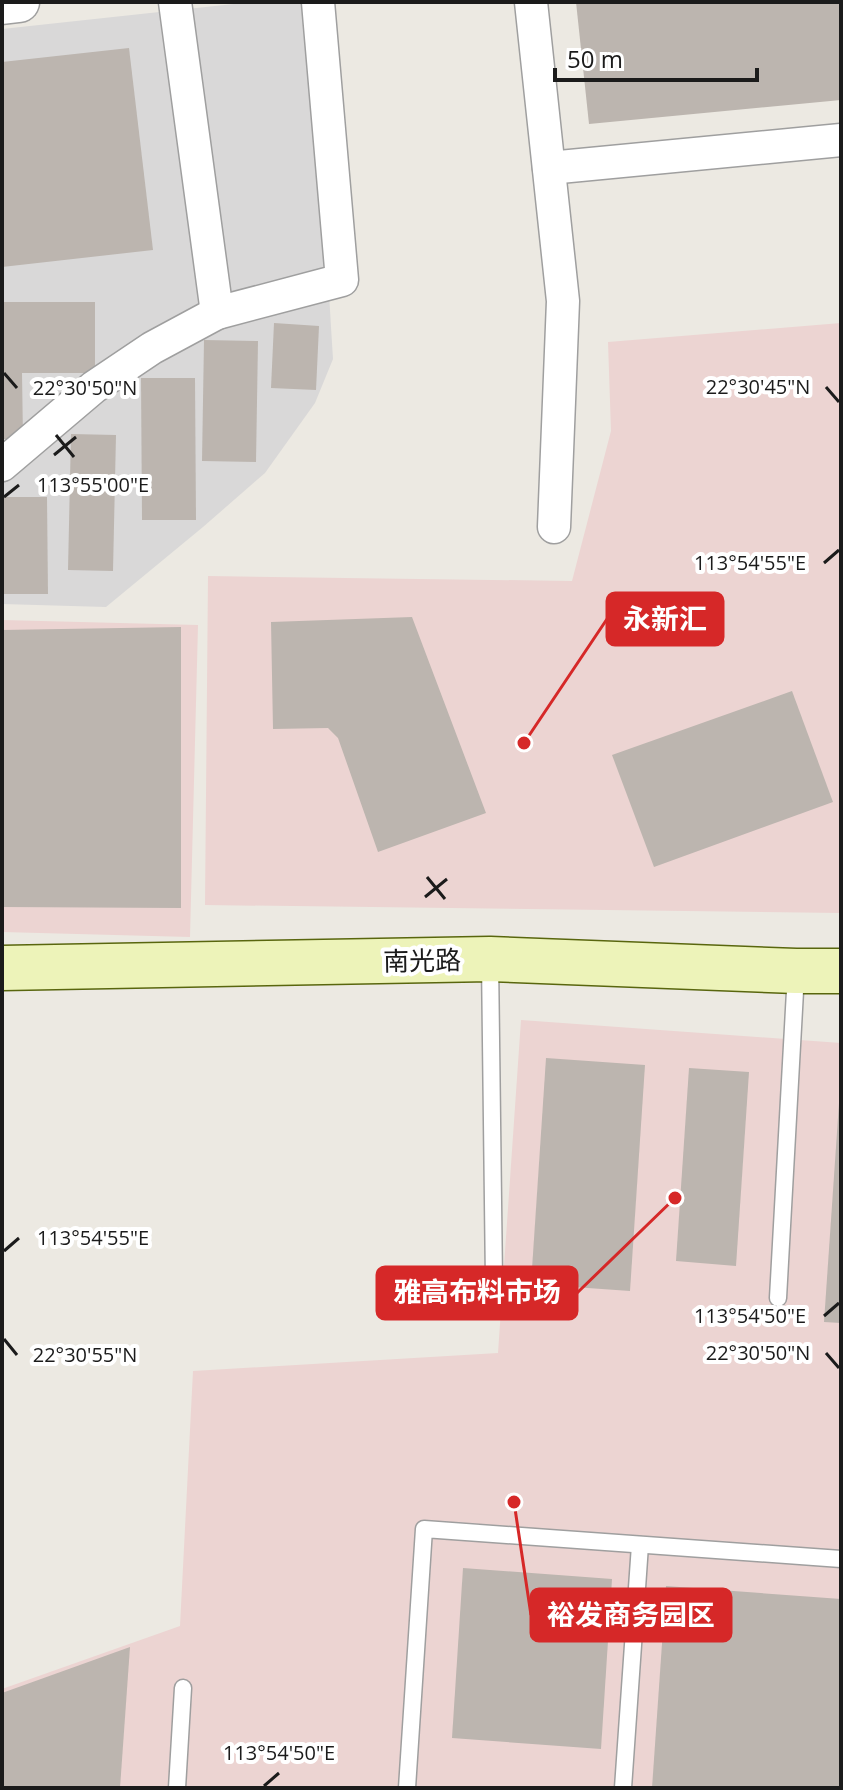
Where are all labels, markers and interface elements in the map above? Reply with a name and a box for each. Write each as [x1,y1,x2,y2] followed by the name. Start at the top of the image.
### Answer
[555,32,757,82] scale bar
[567,42,623,75] text: 50 m
[706,373,810,400] text: 22°30'45"N
[33,374,137,401] text: 22°30'50"N
[37,471,149,498] text: 113°55'00"E
[694,549,806,576] text: 113°54'55"E
[607,593,723,645] callout: 永新汇
[623,599,707,637] text: 永新汇
[383,941,461,979] street label: 南光路
[37,1224,149,1251] text: 113°54'55"E
[377,1267,577,1319] callout: 雅高布料市场
[393,1272,561,1310] text: 雅高布料市场
[694,1302,806,1329] text: 113°54'50"E
[706,1339,810,1366] text: 22°30'50"N
[33,1341,137,1368] text: 22°30'55"N
[531,1589,731,1641] callout: 裕发商务园区
[547,1595,715,1633] text: 裕发商务园区
[223,1739,335,1766] text: 113°54'50"E

